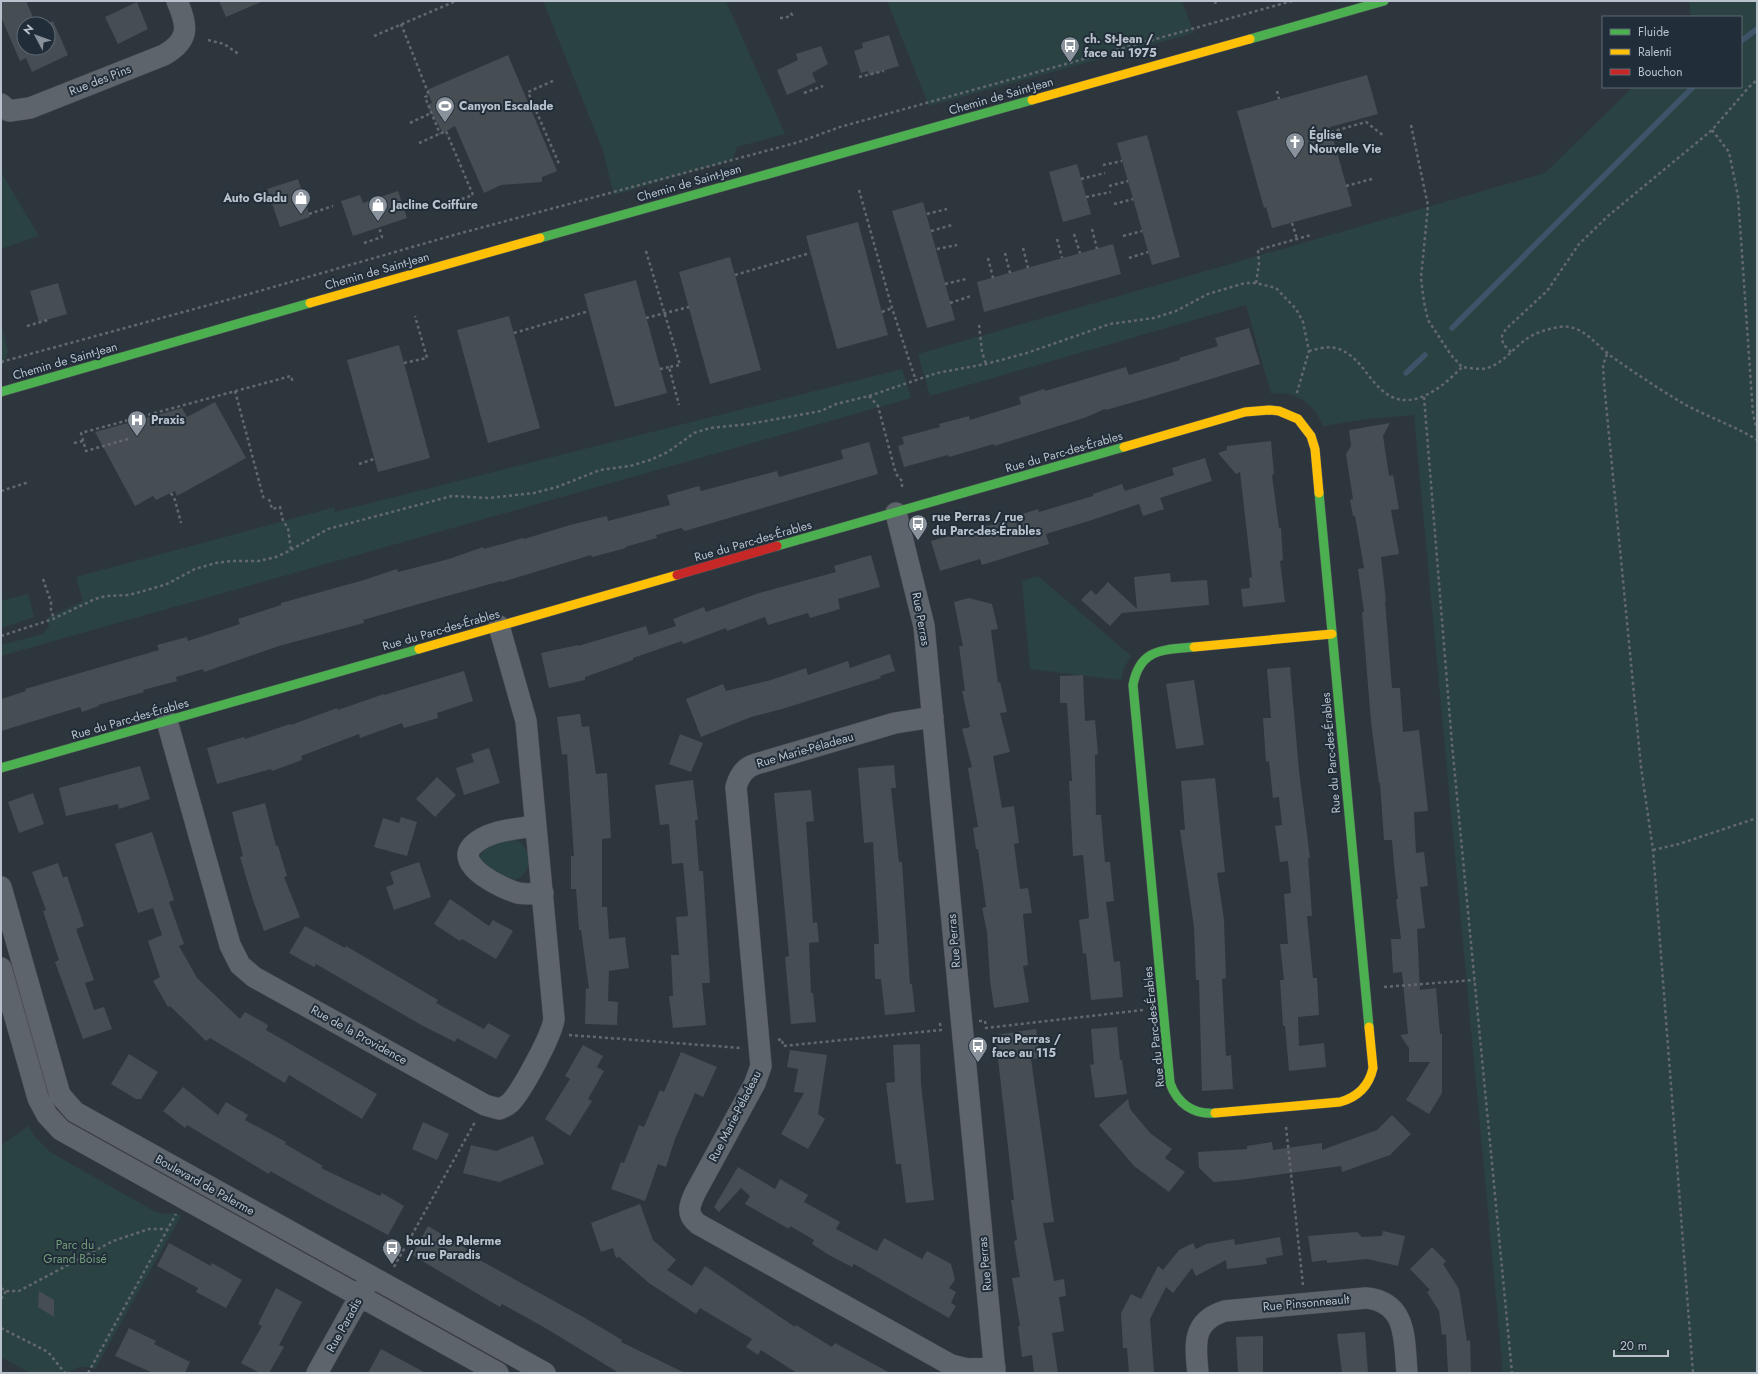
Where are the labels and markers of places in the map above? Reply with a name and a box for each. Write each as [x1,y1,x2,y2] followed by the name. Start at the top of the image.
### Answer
[1084,30,1157,62] place label: ch. St-Jean / face au 1975
[1059,35,1081,63] bus stop icon: ch. St-Jean / face au 1975
[434,95,456,123] sports icon: Canyon Escalade
[459,97,554,115] place label: Canyon Escalade
[1309,126,1382,158] place label: Église Nouvelle Vie
[1284,131,1306,159] church icon: Église Nouvelle Vie
[290,187,312,215] shop icon: Auto Gladu
[222,189,287,207] place label: Auto Gladu
[367,194,389,222] shop icon: Jacline Coiffure
[390,196,478,214] place label: Jacline Coiffure
[126,409,148,437] hospital icon: Praxis
[151,411,185,429] place label: Praxis
[932,508,1041,540] place label: rue Perras / rue du Parc-des-Érables
[907,513,929,541] bus stop icon: rue Perras / rue du Parc-des-Érables
[992,1030,1062,1062] place label: rue Perras / face au 115
[967,1035,989,1063] bus stop icon: rue Perras / face au 115
[406,1232,501,1264] place label: boul. de Palerme / rue Paradis
[381,1237,403,1265] bus stop icon: boul. de Palerme / rue Paradis

